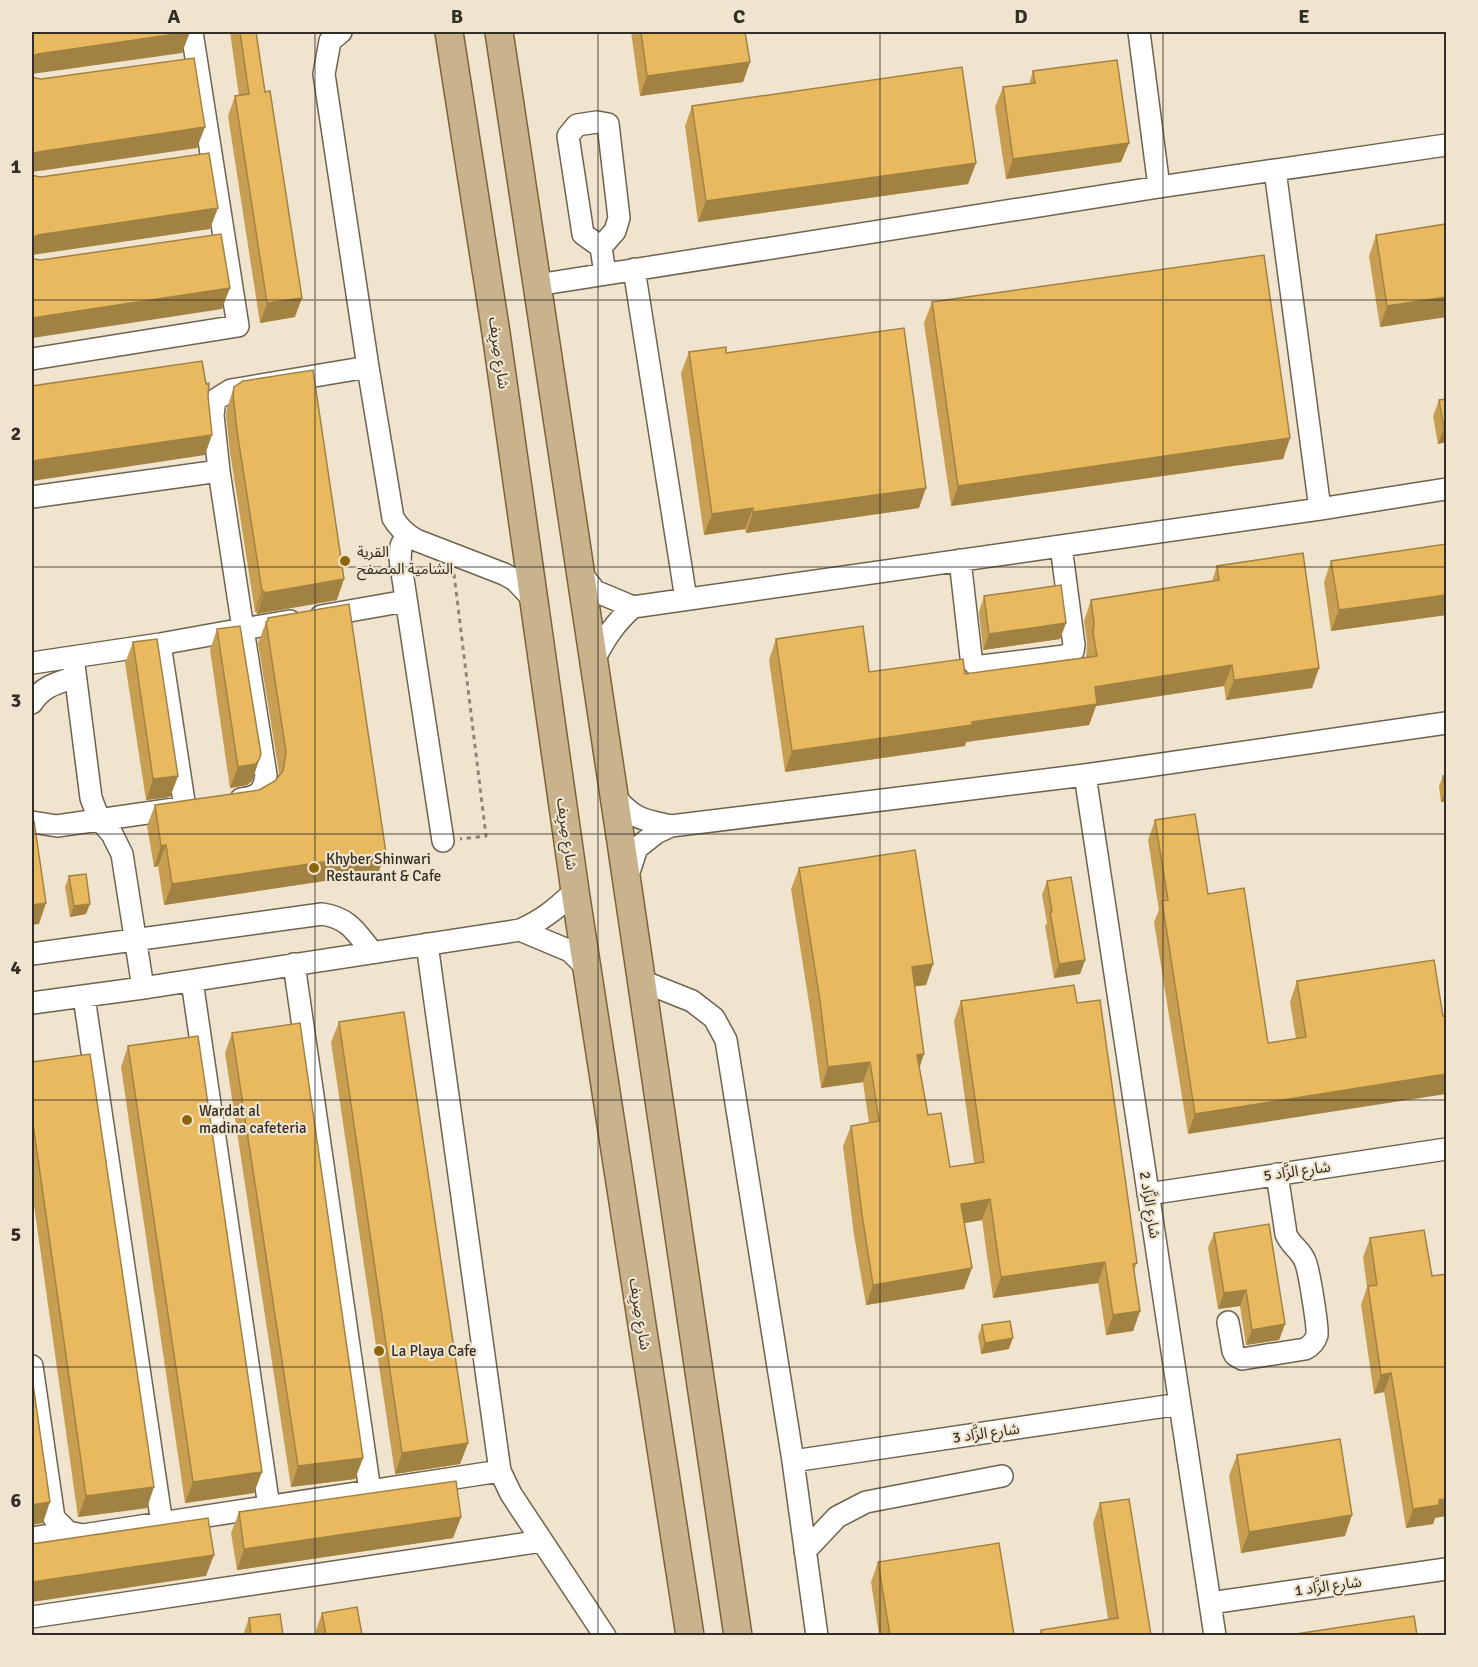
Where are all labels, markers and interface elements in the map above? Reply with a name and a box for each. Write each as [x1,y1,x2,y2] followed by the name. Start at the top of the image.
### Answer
[168,4,181,29] text: A
[451,4,463,29] text: B
[733,4,745,29] text: C
[1014,4,1028,29] text: D
[1298,4,1310,29] text: E
[11,154,22,179] text: 1
[482,316,513,391] street label: شارع صِرِيف
[11,421,21,446] text: 2
[357,543,453,581] place label: القرية الشامية المصفح
[338,554,352,568] marker: القرية الشامية المصفح
[11,688,21,713] text: 3
[550,797,581,872] street label: شارع صِرِيف
[326,850,441,885] place label: Khyber Shinwari Restaurant & Cafe
[307,861,321,875] marker: Khyber Shinwari Restaurant & Cafe
[11,955,22,980] text: 4
[199,1102,307,1137] place label: Wardat al madina cafeteria
[180,1113,194,1127] marker: Wardat al madina cafeteria
[1262,1156,1332,1188] street label: شارع الزَّاد 5
[1133,1170,1166,1241] street label: شارع الزَّاد 2
[11,1222,21,1247] text: 5
[622,1277,655,1352] street label: شارع صِرِيف
[391,1342,477,1360] place label: La Playa Cafe
[372,1344,386,1358] marker: La Playa Cafe
[951,1418,1021,1450] street label: شارع الزَّاد 3
[11,1488,22,1513] text: 6
[1293,1571,1363,1603] street label: شارع الزَّاد 1

